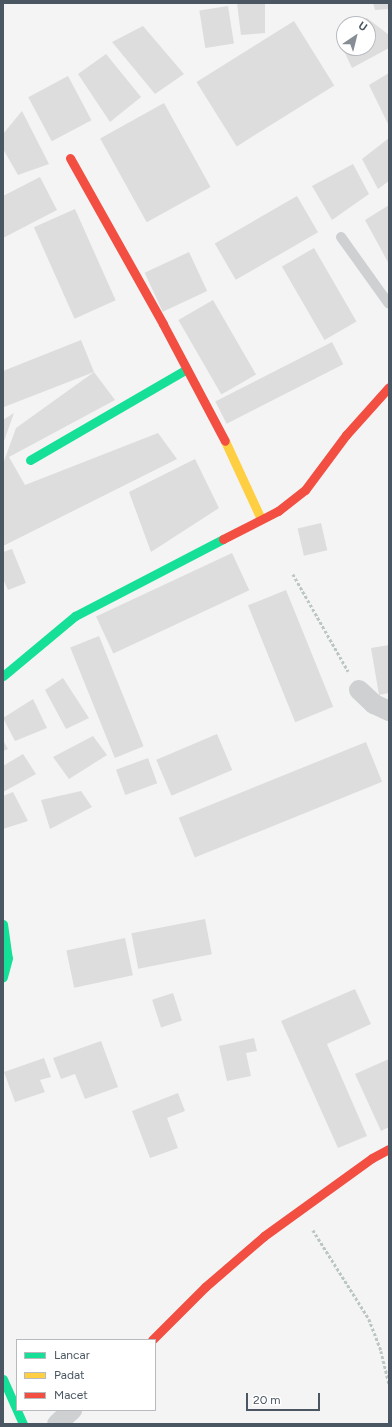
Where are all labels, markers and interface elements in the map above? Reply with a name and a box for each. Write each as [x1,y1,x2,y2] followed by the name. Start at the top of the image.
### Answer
[336,16,376,56] north arrow
[356,19,369,34] text: U
[16,1339,156,1411] legend
[54,1348,90,1362] text: Lancar
[54,1368,85,1382] text: Padat
[248,1385,322,1411] scale bar
[54,1388,88,1402] text: Macet
[253,1393,281,1407] text: 20 m

